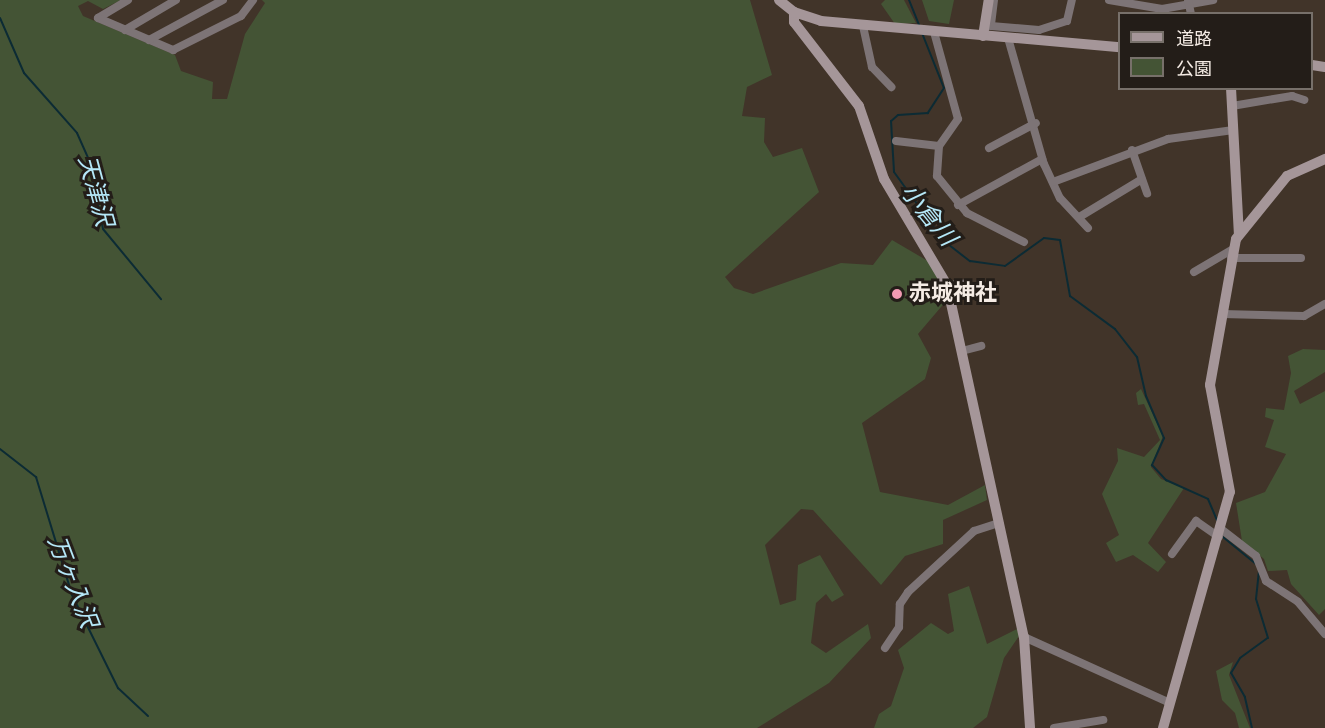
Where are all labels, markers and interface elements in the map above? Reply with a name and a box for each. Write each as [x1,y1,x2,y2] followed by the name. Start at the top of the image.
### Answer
[1118,12,1313,90] legend
[1176,28,1212,50] text: 道路
[1176,58,1212,80] text: 公園
[72,152,118,230] water label: 天津沢
[894,178,962,252] water label: 小倉川
[909,281,997,307] place label: 赤城神社
[890,287,904,301] marker: 赤城神社
[41,532,103,632] water label: 万ヶ入沢

